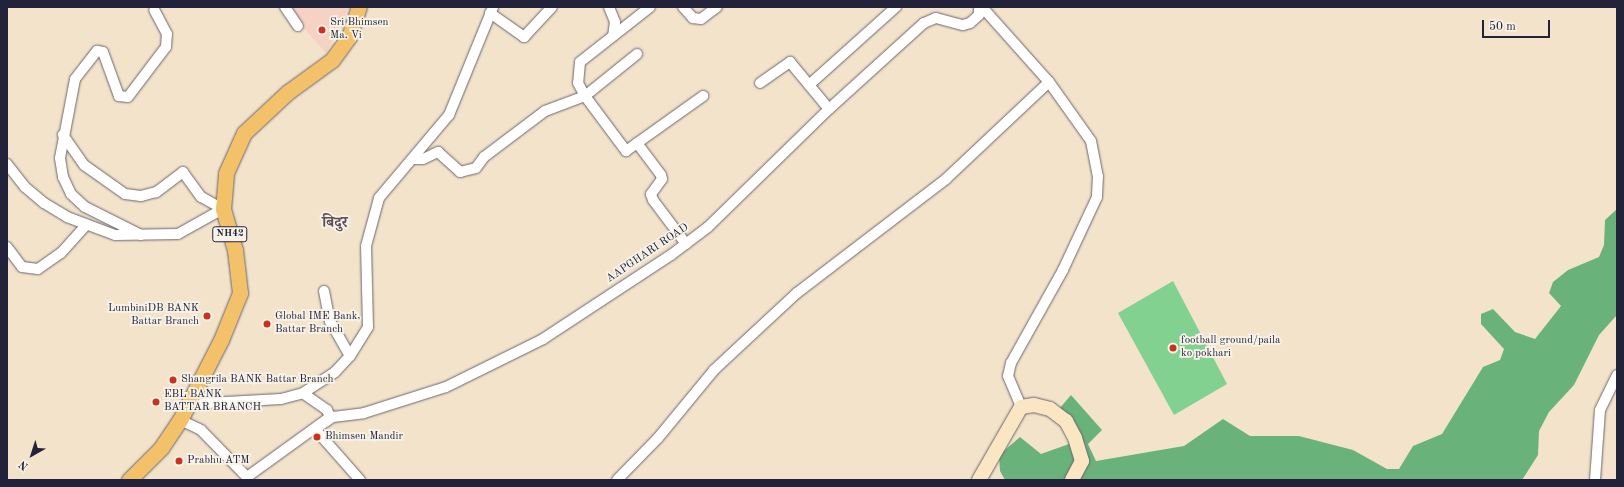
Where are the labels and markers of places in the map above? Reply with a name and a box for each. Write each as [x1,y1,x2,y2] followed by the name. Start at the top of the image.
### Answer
[330,17,388,43] place label: Sri Bhimsen Ma. Vi
[317,25,327,35] marker: Sri Bhimsen Ma. Vi
[108,303,199,329] place label: LumbiniDB BANK Battar Branch
[202,311,212,321] marker: LumbiniDB BANK Battar Branch
[275,311,360,337] place label: Global IME Bank, Battar Branch
[262,319,272,329] marker: Global IME Bank, Battar Branch
[1181,335,1280,361] place label: football ground/paila ko pokhari
[1168,343,1178,353] marker: football ground/paila ko pokhari
[181,373,334,387] place label: Shangrila BANK Battar Branch
[168,375,178,385] marker: Shangrila BANK Battar Branch
[164,389,261,415] place label: EBL BANK BATTAR BRANCH
[151,397,161,407] marker: EBL BANK BATTAR BRANCH
[325,430,403,444] place label: Bhimsen Mandir
[312,432,322,442] marker: Bhimsen Mandir
[187,454,250,468] place label: Prabhu ATM
[174,456,184,466] marker: Prabhu ATM

